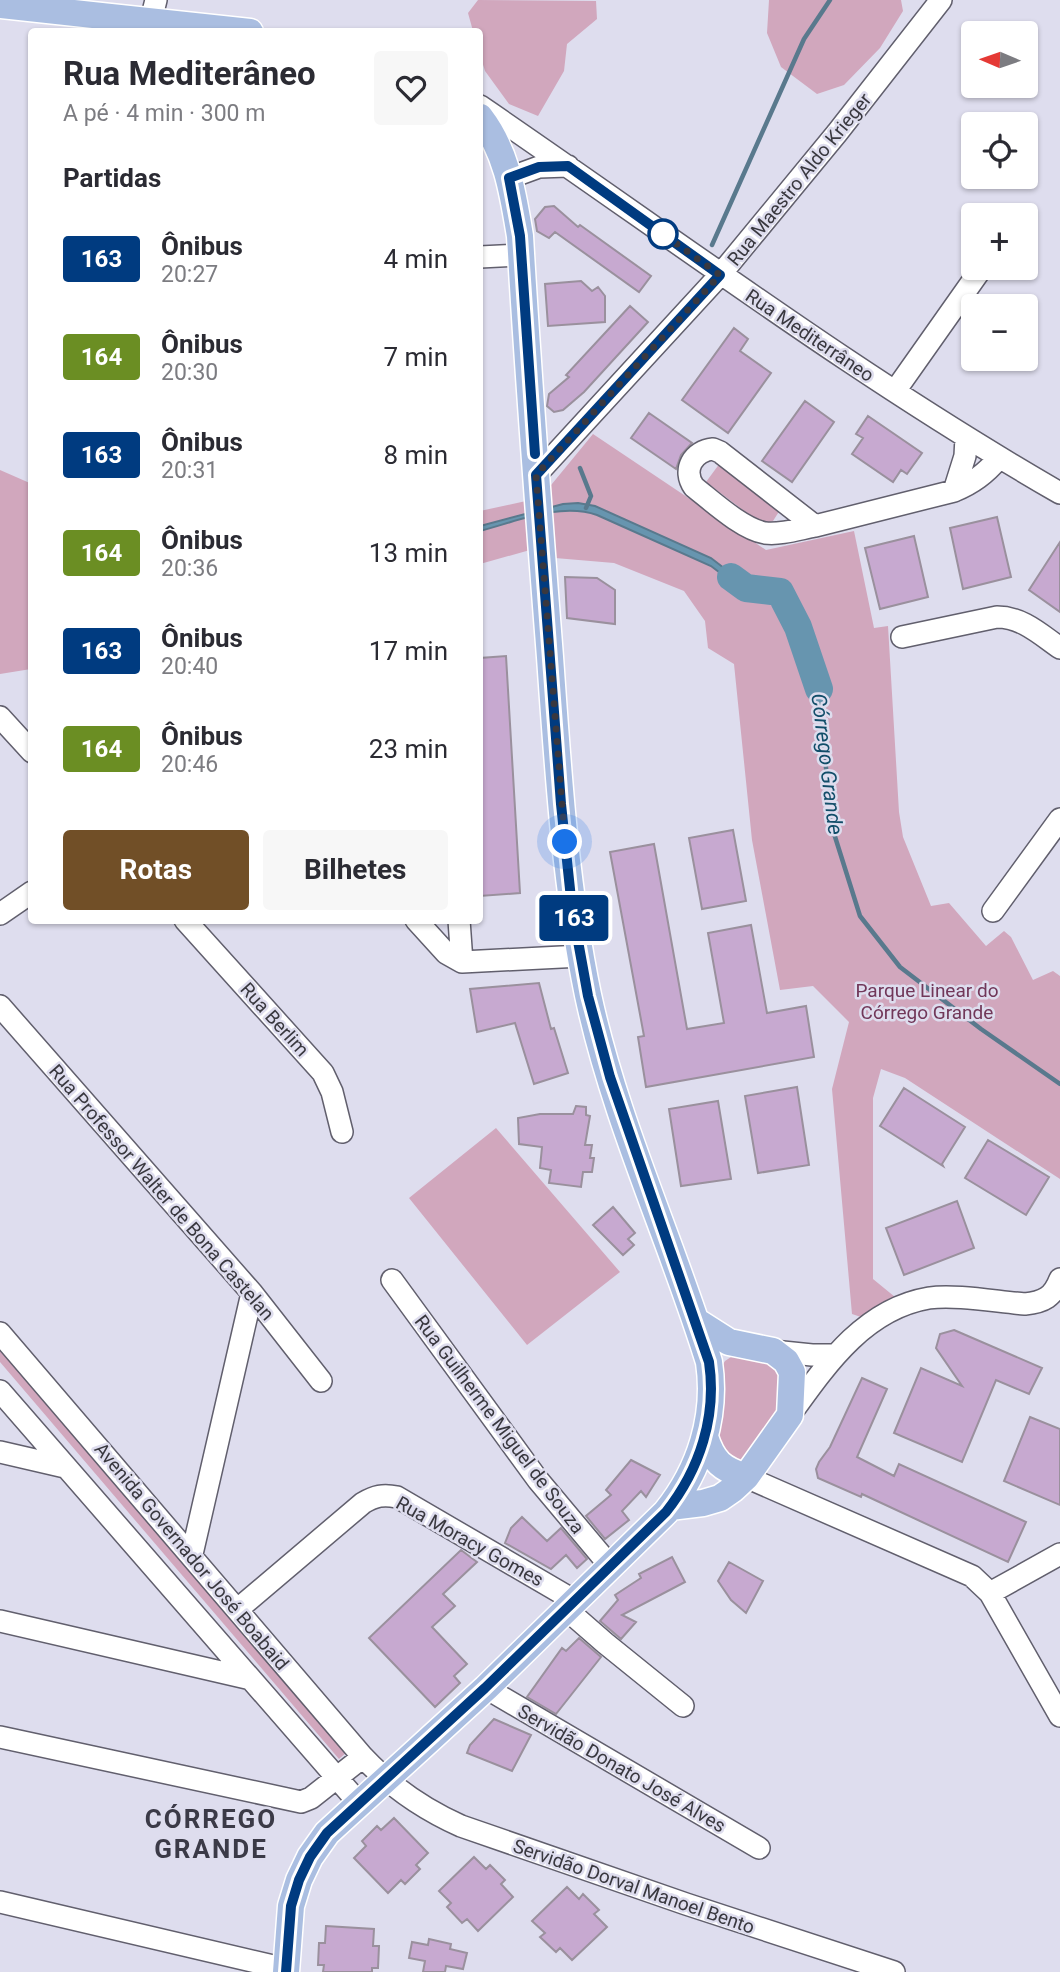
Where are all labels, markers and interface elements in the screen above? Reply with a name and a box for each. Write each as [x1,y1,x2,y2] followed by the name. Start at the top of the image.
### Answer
[961,21,1038,98] north arrow
[961,21,1038,371] map controls
[374,51,448,125] button: heart
[63,54,316,93] text: Rua Mediterâneo
[723,88,877,270] street label: Rua Maestro Aldo Krieger
[63,100,265,127] text: A pé · 4 min · 300 m
[961,112,1038,189] button: locate
[63,163,161,193] text: Partidas
[961,203,1038,280] button: +
[648,219,678,249] unlabelled marker
[161,231,243,261] text: Ônibus
[383,244,448,274] text: 4 min
[81,245,122,273] text: 163
[161,261,218,288] text: 20:27
[741,284,878,387] street label: Rua Mediterrâneo
[961,294,1038,371] button: −
[161,329,243,359] text: Ônibus
[383,342,448,372] text: 7 min
[81,343,122,371] text: 164
[161,359,218,386] text: 20:30
[161,427,243,457] text: Ônibus
[383,440,448,470] text: 8 min
[81,441,122,469] text: 163
[161,457,218,484] text: 20:31
[161,525,243,555] text: Ônibus
[369,538,448,568] text: 13 min
[81,539,122,567] text: 164
[161,555,218,582] text: 20:36
[161,623,243,653] text: Ônibus
[369,636,448,666] text: 17 min
[81,637,122,665] text: 163
[161,653,218,680] text: 20:40
[806,692,848,836] water label: Córrego Grande
[161,721,243,751] text: Ônibus
[369,734,448,764] text: 23 min
[81,735,122,763] text: 164
[161,751,218,778] text: 20:46
[547,824,582,859] your location
[63,830,249,910] button: Rotas
[263,830,448,910] button: Bilhetes
[534,895,614,941] line badge: 163
[553,904,595,932] text: 163
[235,978,314,1061] street label: Rua Berlim
[855,979,999,1024] park label: Parque Linear do Córrego Grande
[44,1060,279,1325] street label: Rua Professor Walter de Bona Castelan
[410,1310,589,1538] street label: Rua Guilherme Miguel de Souza
[90,1438,294,1675] street label: Avenida Governador José Boabaid
[392,1491,548,1591] street label: Rua Moracy Gomes
[514,1699,730,1837] street label: Servidão Donato José Alves
[145,1804,277,1864] district label: CÓRREGO GRANDE
[510,1834,758,1939] street label: Servidão Dorval Manoel Bento

